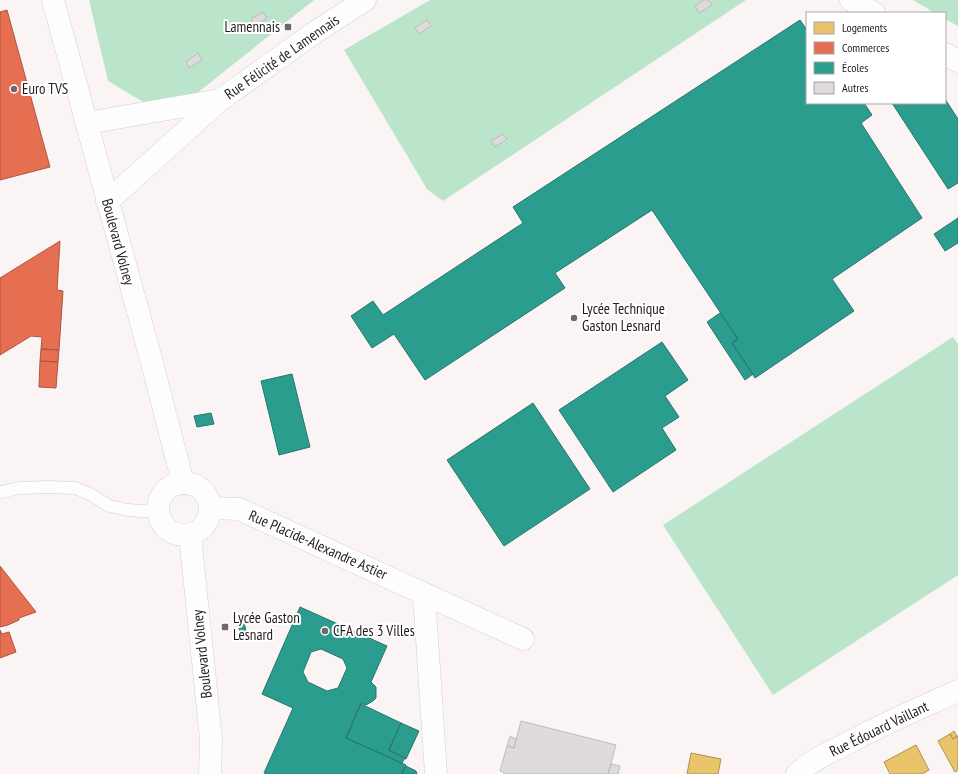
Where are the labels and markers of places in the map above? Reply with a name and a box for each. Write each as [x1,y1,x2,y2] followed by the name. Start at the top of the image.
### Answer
[225,17,280,36] place label: Lamennais
[283,22,293,32] marker: Lamennais
[22,79,68,98] place label: Euro TVS
[9,84,19,94] marker: Euro TVS
[582,299,665,335] place label: Lycée Technique Gaston Lesnard
[569,313,579,323] marker: Lycée Technique Gaston Lesnard
[233,608,300,644] place label: Lycée Gaston Lesnard
[333,621,415,640] place label: CFA des 3 Villes
[220,622,230,632] marker: Lycée Gaston Lesnard
[320,626,330,636] marker: CFA des 3 Villes

